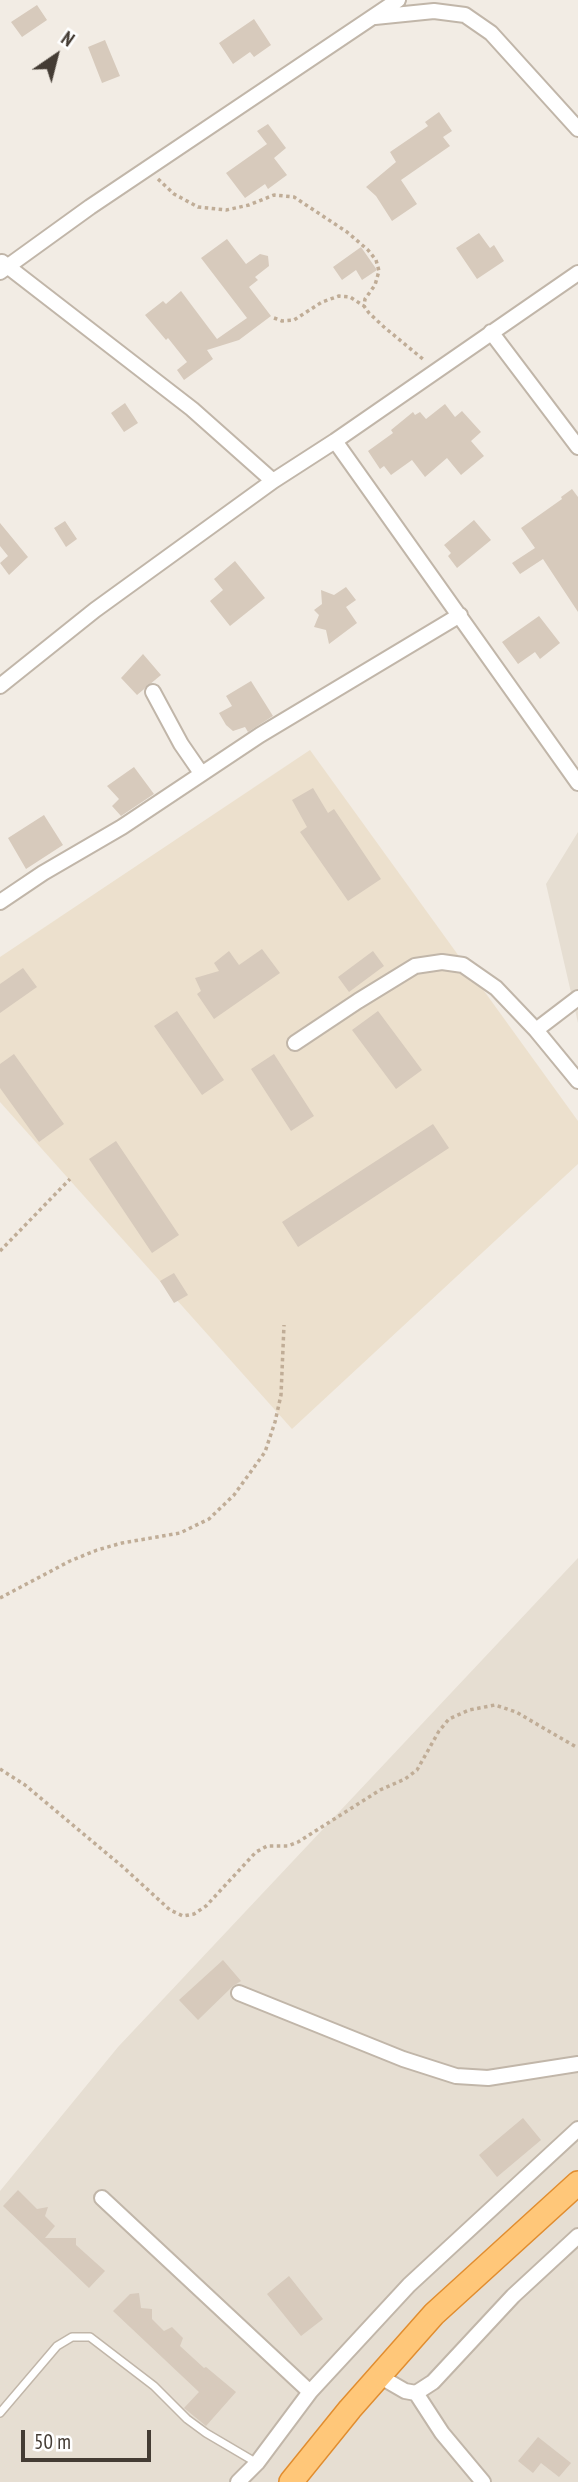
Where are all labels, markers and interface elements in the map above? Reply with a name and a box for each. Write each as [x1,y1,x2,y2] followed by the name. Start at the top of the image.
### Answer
[21,21,91,91] north arrow
[57,26,79,52] text: N
[24,2416,154,2460] scale bar
[34,2428,71,2455] text: 50 m

